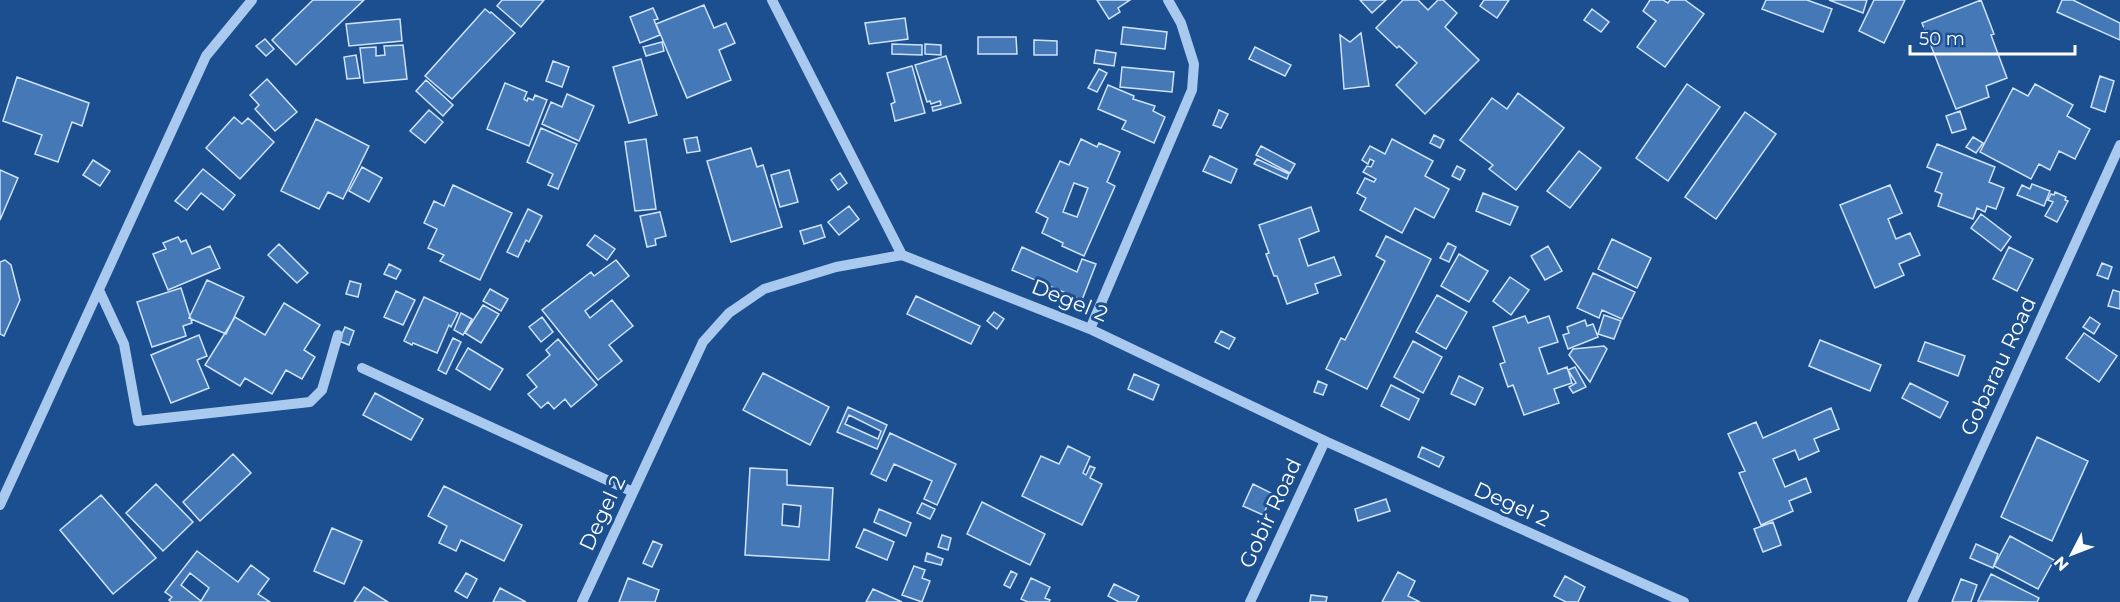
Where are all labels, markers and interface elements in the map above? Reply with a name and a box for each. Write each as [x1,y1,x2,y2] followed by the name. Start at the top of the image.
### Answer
[1910,18,2075,56] scale bar
[1919,28,1965,50] text: 50 m
[1028,273,1112,327] street label: Degel 2
[1955,293,2041,439] street label: Gobarau Road
[1234,454,1306,572] street label: Gobir Road
[574,471,630,555] street label: Degel 2
[1470,476,1554,532] street label: Degel 2
[2042,524,2102,584] north arrow
[2050,553,2073,575] text: N

